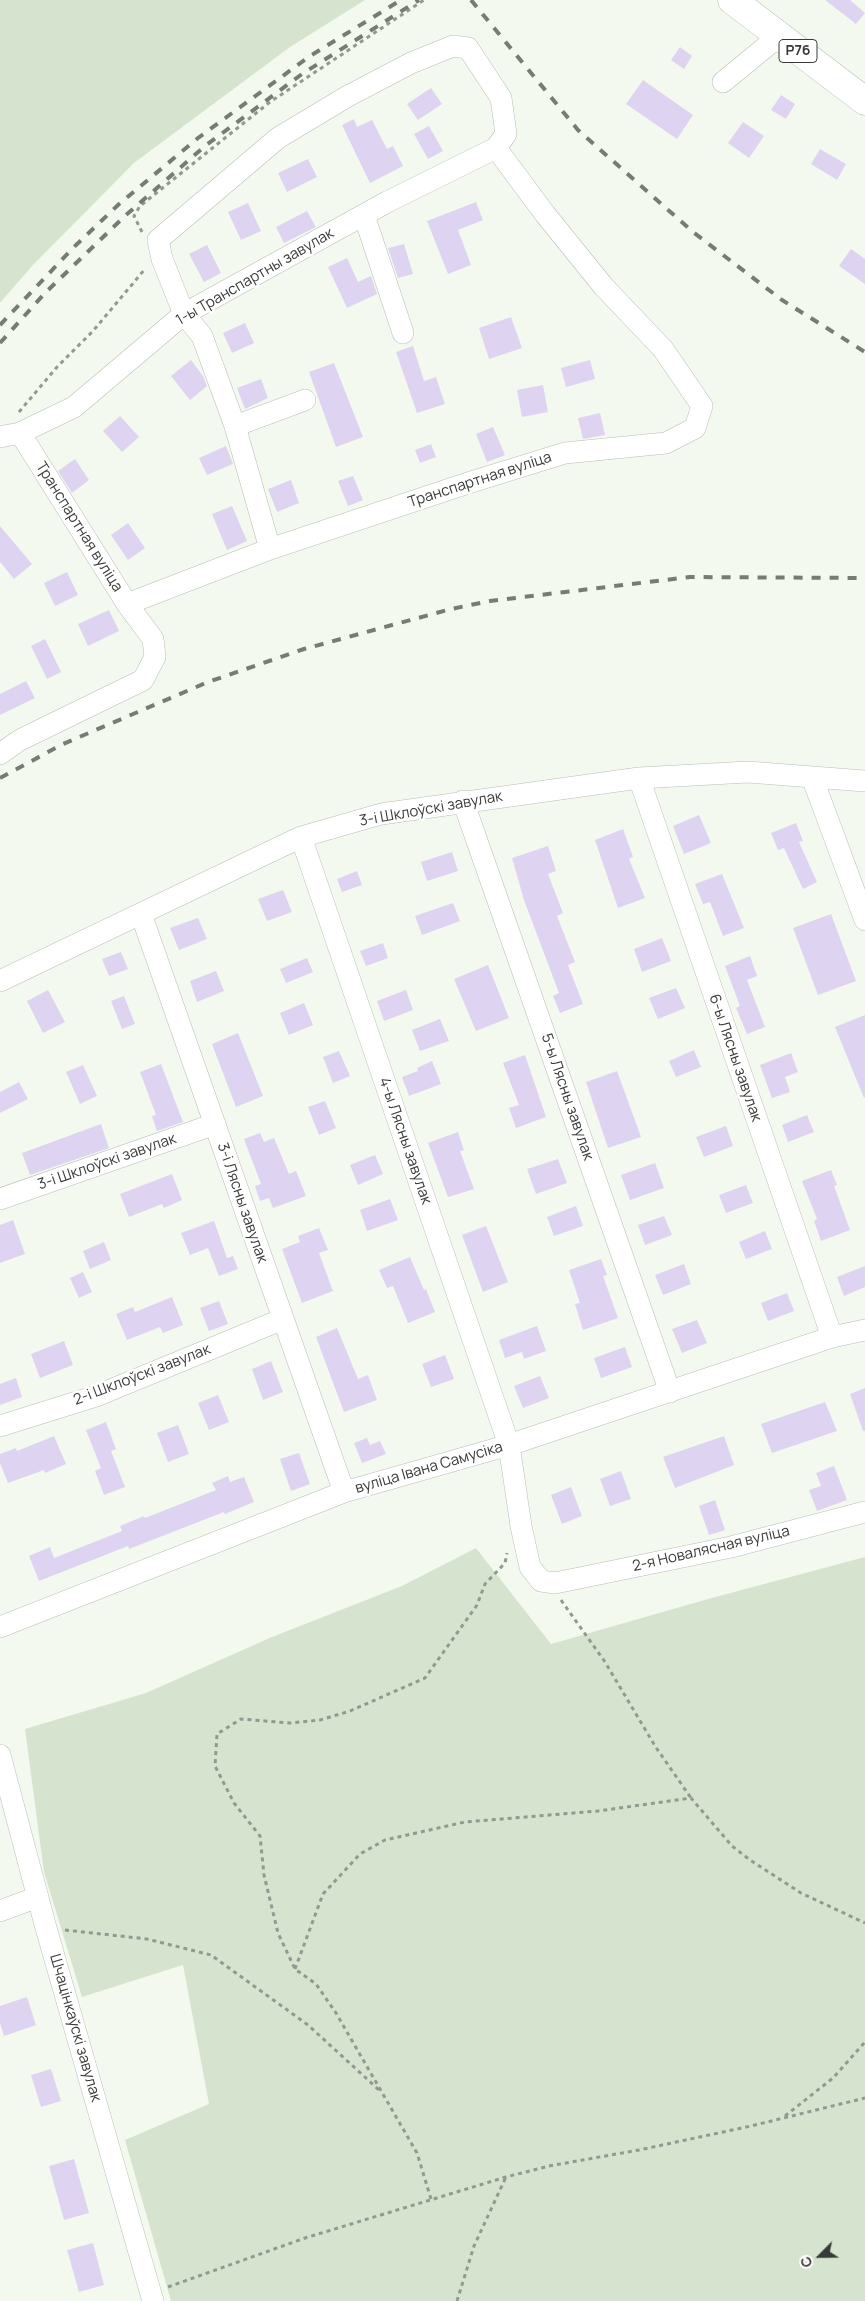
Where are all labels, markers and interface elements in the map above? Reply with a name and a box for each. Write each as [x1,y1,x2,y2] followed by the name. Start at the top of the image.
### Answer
[779,40,817,62] road number: Р76
[173,224,337,330] street label: 1-ы Транспартны завулак
[406,448,554,512] street label: Транспартная вуліца
[32,459,126,595] street label: Транспартная вуліца
[358,788,504,830] street label: 3-і Шклоўскі завулак
[705,992,765,1124] street label: 6-ы Лясны завулак
[537,1031,597,1163] street label: 5-ы Лясны завулак
[375,1075,435,1207] street label: 4-ы Лясны завулак
[36,1130,178,1194] street label: 3-і Шклоўскі завулак
[213,1140,271,1266] street label: 3-і Лясны завулак
[71,1341,213,1409] street label: 2-і Шклоўскі завулак
[353,1438,505,1498] street label: вуліца Івана Самусіка
[631,1522,791,1576] street label: 2-я Новалясная вуліца
[45,1952,105,2104] street label: Шчацінкаўскі завулак
[795,2231,845,2281] north arrow
[795,2254,816,2271] text: С

